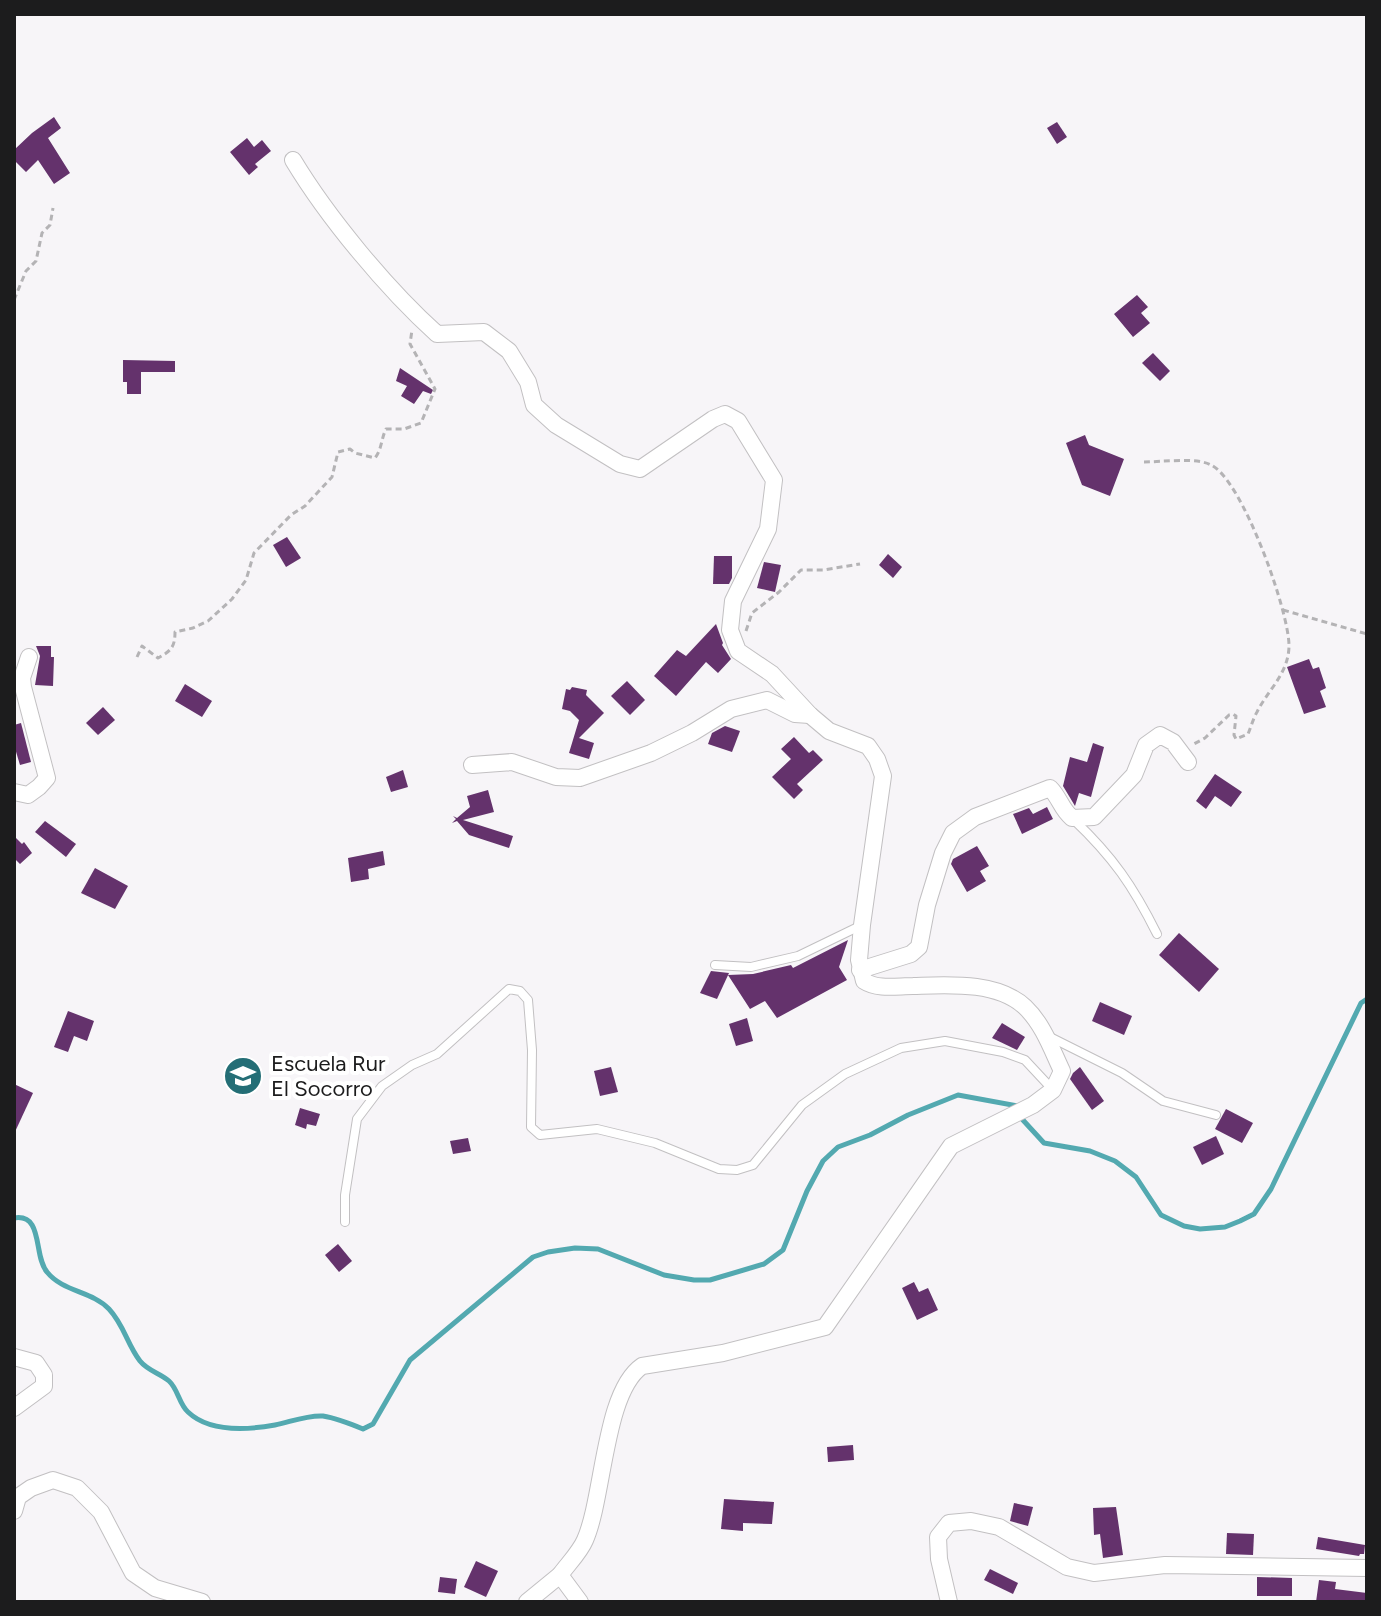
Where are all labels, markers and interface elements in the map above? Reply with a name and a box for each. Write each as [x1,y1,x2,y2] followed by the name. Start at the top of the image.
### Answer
[271,1050,386,1102] place label: Escuela Rur El Socorro
[222,1055,264,1097] school or university icon: Escuela Rur El Socorro

